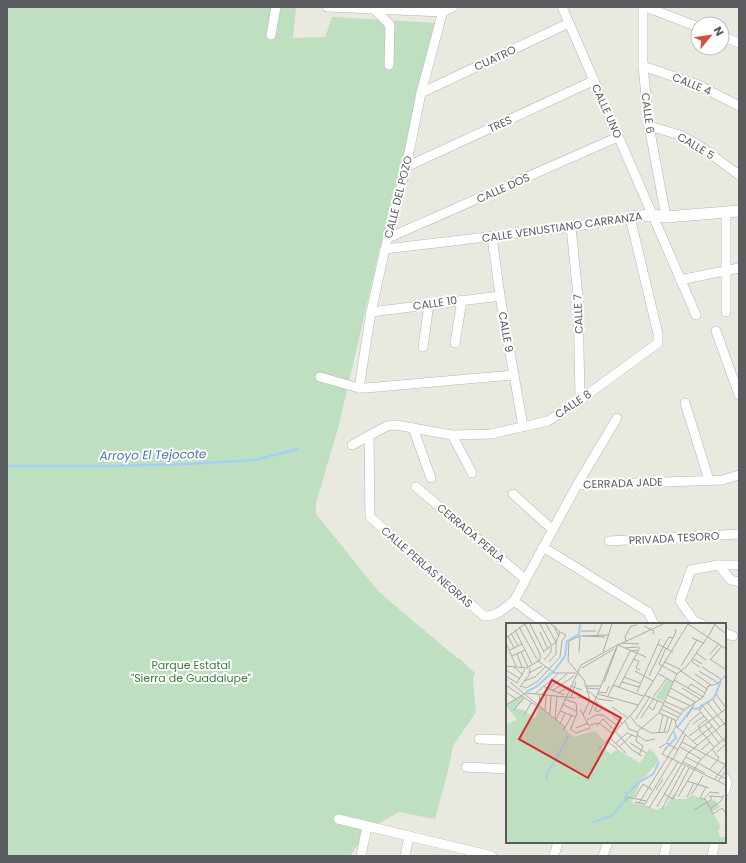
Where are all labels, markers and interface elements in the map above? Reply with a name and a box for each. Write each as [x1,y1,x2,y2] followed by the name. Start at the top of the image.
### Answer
[690,16,730,56] north arrow
[710,24,728,39] text: N
[471,41,519,75] street label: CUATRO
[670,69,714,99] street label: CALLE 4
[588,81,626,141] street label: CALLE UNO
[638,92,658,134] street label: CALLE 6
[485,112,515,136] street label: TRES
[674,129,718,163] street label: CALLE 5
[380,154,416,240] street label: CALLE DEL POZO
[474,169,532,207] street label: CALLE DOS
[481,208,644,246] street label: CALLE VENUSTIANO CARRANZA
[412,292,458,314] street label: CALLE 10
[569,294,587,334] street label: CALLE 7
[495,310,517,354] street label: CALLE 9
[552,386,594,422] street label: CALLE 8
[98,445,207,464] water label: Arroyo El Tejocote
[583,474,663,492] street label: CERRADA JADE
[434,500,509,566] street label: CERRADA PERLA
[378,523,476,611] street label: CALLE PERLAS NEGRAS
[628,528,720,548] street label: PRIVADA TESORO
[506,623,726,843] inset map
[131,657,251,686] park label: Parque Estatal "Sierra de Guadalupe"

